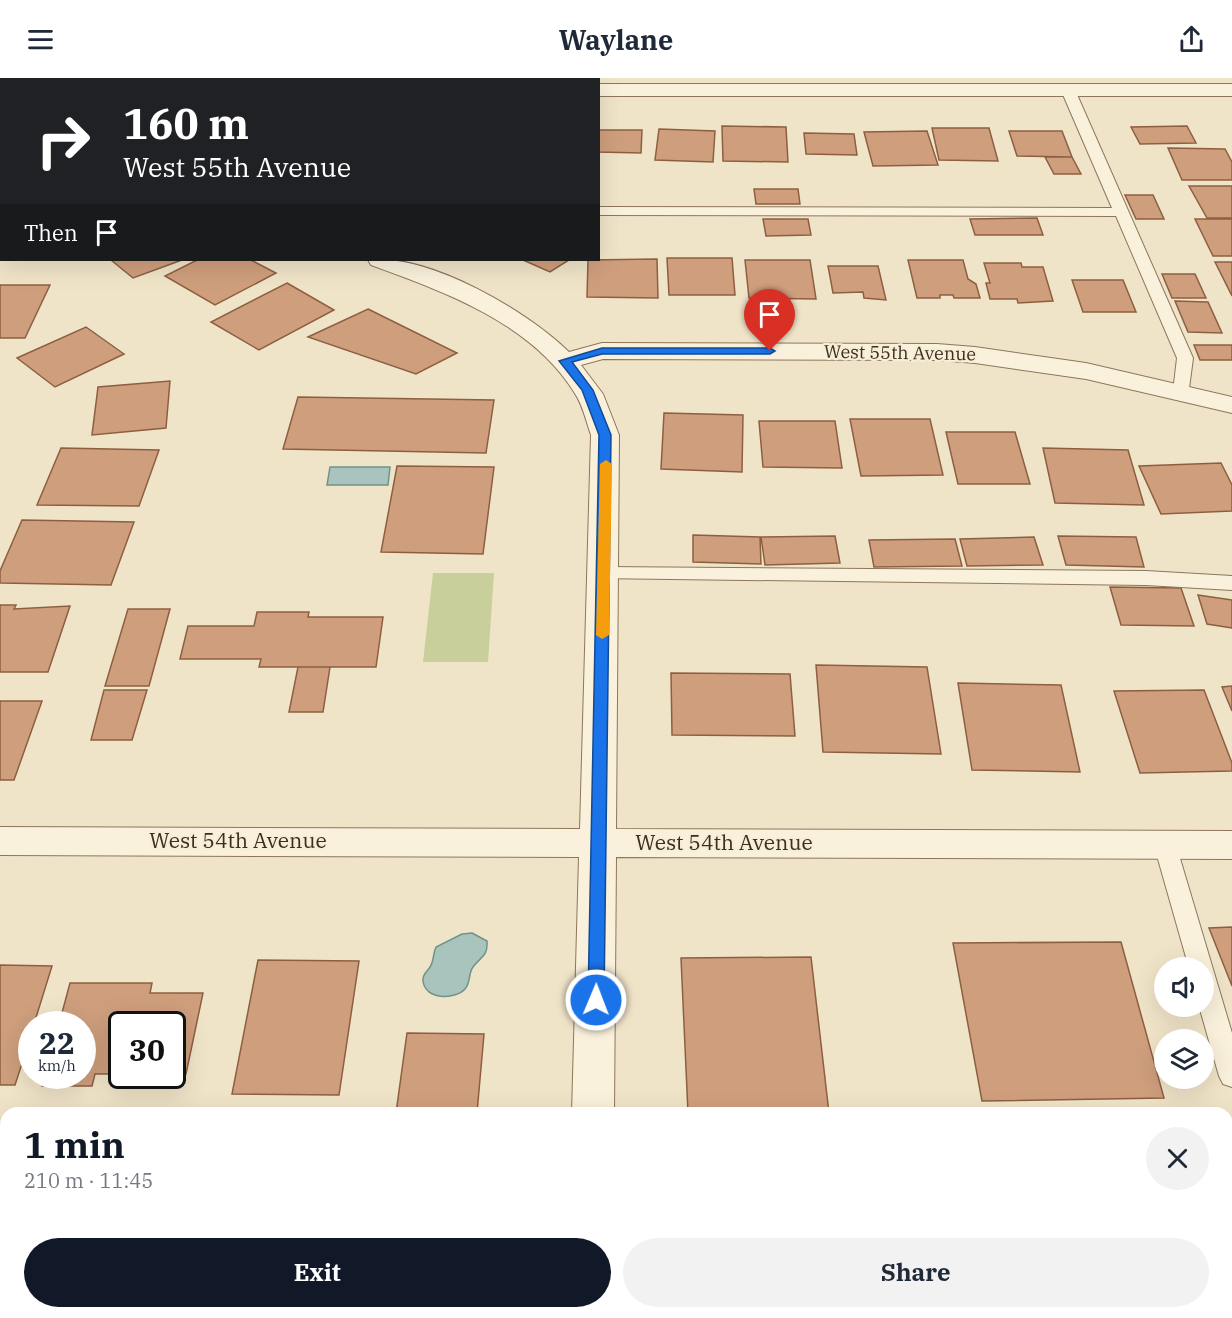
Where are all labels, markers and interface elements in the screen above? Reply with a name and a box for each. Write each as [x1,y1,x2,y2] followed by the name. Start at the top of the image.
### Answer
[559,22,673,57] text: Waylane
[24,23,57,56] icon: menu
[1175,23,1208,56] icon: share
[123,96,249,151] text: 160 m
[24,102,102,180] icon: right
[123,149,351,184] text: West 55th Avenue
[90,216,123,249] icon: arrive
[24,218,78,247] text: Then
[744,289,795,351] pin
[753,298,786,331] icon: arrive
[824,340,976,365] street label: West 55th Avenue
[149,826,327,854] street label: West 54th Avenue
[635,828,813,856] street label: West 54th Avenue
[1154,957,1214,1089] map controls
[1154,957,1214,1017] button: sound
[564,968,628,1032] position arrow
[108,1011,186,1089] speed limit sign: 30
[39,1023,75,1062] text: 22
[1154,1029,1214,1089] button: layers
[38,1056,76,1075] text: km/h
[24,1121,125,1168] text: 1 min
[1146,1127,1209,1190] button: close
[24,1167,153,1194] text: 210 m · 11:45
[24,1238,611,1307] button: Exit
[623,1238,1209,1307] button: Share

